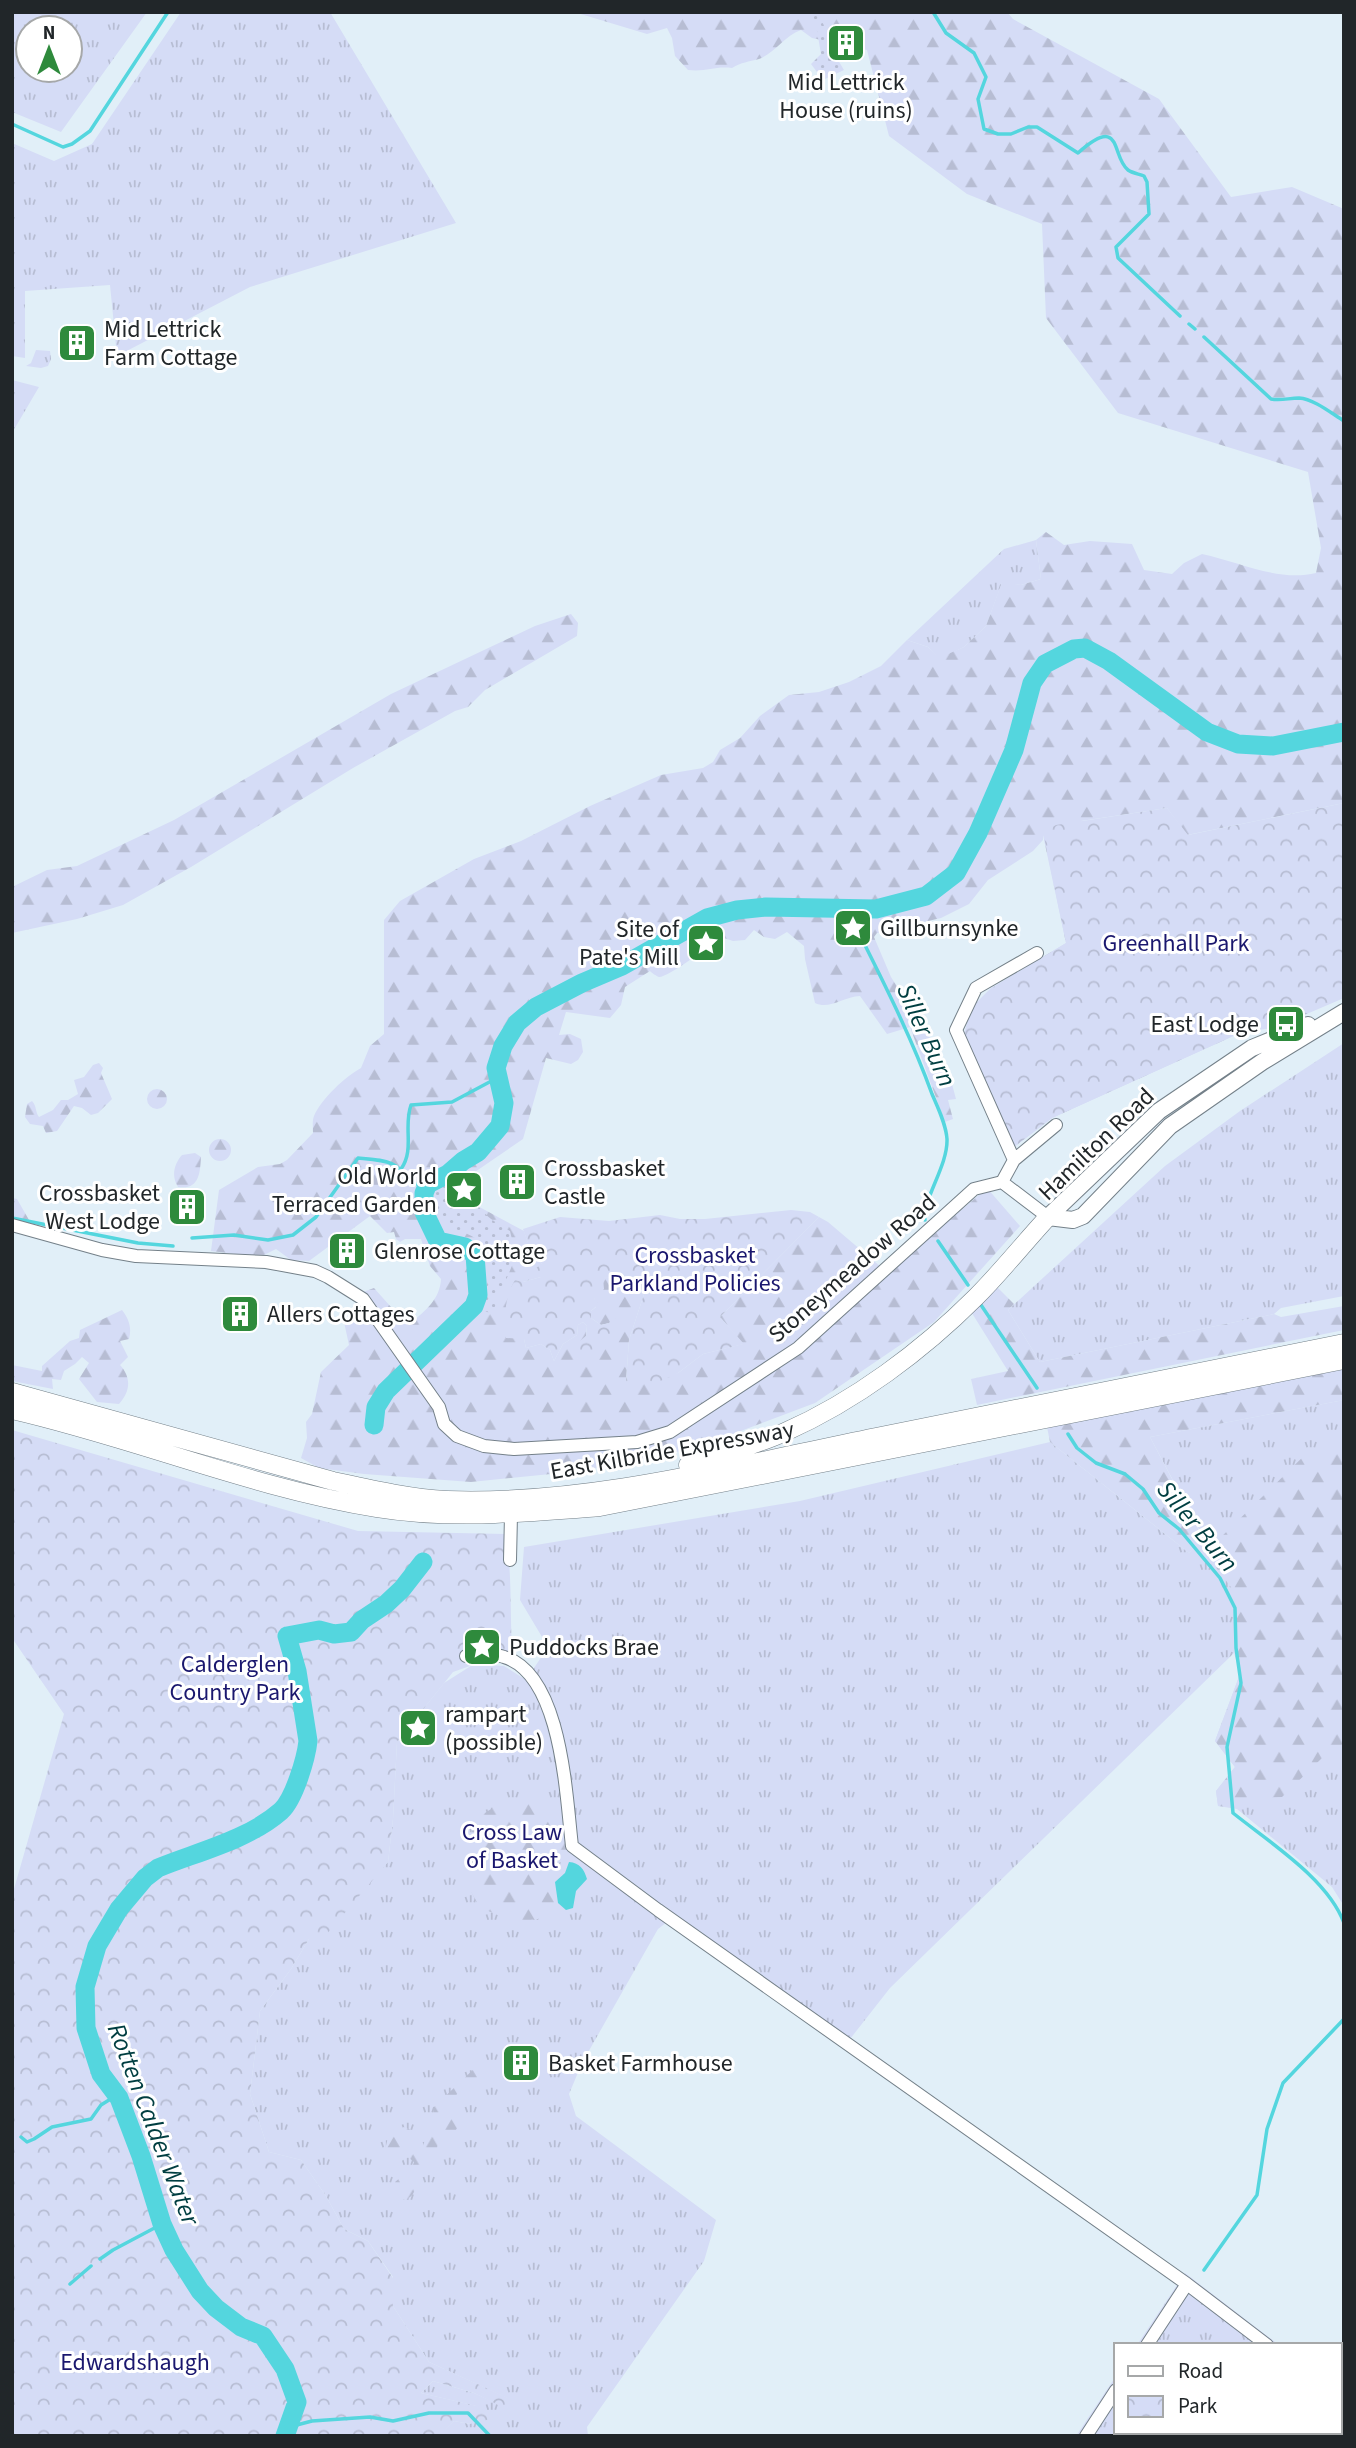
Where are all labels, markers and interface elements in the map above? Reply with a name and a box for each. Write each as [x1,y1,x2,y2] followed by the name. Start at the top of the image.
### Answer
[14,14,84,84] north arrow
[43,20,55,47] text: N
[825,22,867,64] building icon: Mid Lettrick House (ruins)
[779,65,913,128] place label: Mid Lettrick House (ruins)
[104,312,237,375] place label: Mid Lettrick Farm Cottage
[56,322,98,364] building icon: Mid Lettrick Farm Cottage
[832,907,874,949] place icon: Gillburnsynke
[880,911,1018,946] place label: Gillburnsynke
[579,912,680,975] place label: Site of Pate's Mill
[685,922,727,964] place icon: Site of Pate's Mill
[1103,926,1250,961] park label: Greenhall Park
[887,978,966,1093] water label: Siller Burn
[1265,1003,1307,1045] bus stop icon: East Lodge
[1150,1007,1259,1042] place label: East Lodge
[1030,1080,1162,1209] street label: Hamilton Road
[544,1151,665,1214] place label: Crossbasket Castle
[272,1159,437,1222] place label: Old World Terraced Garden
[496,1161,538,1203] building icon: Crossbasket Castle
[443,1169,485,1211] place icon: Old World Terraced Garden
[39,1176,160,1239] place label: Crossbasket West Lodge
[761,1185,944,1351] street label: Stoneymeadow Road
[166,1186,208,1228] building icon: Crossbasket West Lodge
[326,1230,368,1272] building icon: Glenrose Cottage
[374,1234,545,1269] place label: Glenrose Cottage
[609,1238,781,1301] park label: Crossbasket Parkland Policies
[219,1293,261,1335] building icon: Allers Cottages
[267,1297,415,1332] place label: Allers Cottages
[547,1412,797,1489] street label: East Kilbride Expressway
[1148,1472,1247,1580] water label: Siller Burn
[461,1626,503,1668] place icon: Puddocks Brae
[509,1630,659,1665] place label: Puddocks Brae
[170,1647,301,1710] park label: Calderglen Country Park
[445,1697,543,1760] place label: rampart (possible)
[397,1707,439,1749] place icon: rampart (possible)
[462,1815,562,1878] park label: Cross Law of Basket
[98,2018,209,2231] water label: Rotten Calder Water
[500,2042,542,2084] building icon: Basket Farmhouse
[548,2046,733,2081] place label: Basket Farmhouse
[1114,2343,1342,2434] legend
[60,2345,210,2380] park label: Edwardshaugh
[1178,2356,1223,2386] text: Road
[1178,2391,1218,2421] text: Park

